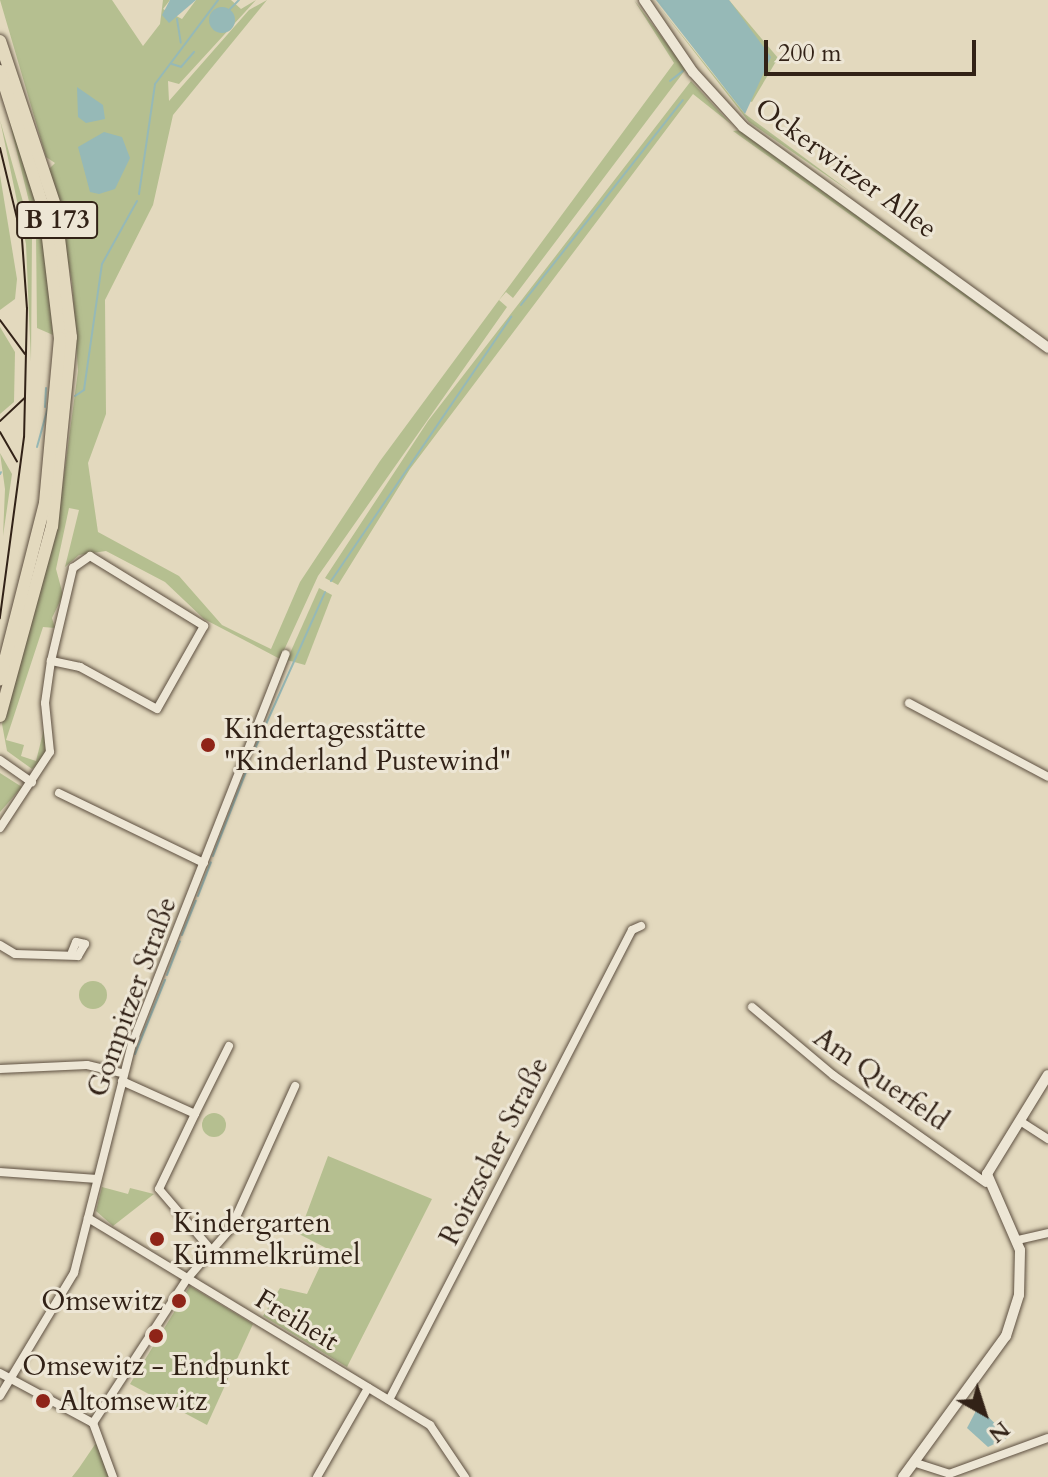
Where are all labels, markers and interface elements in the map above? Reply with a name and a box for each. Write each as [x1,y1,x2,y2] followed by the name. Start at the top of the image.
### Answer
[768,24,980,74] scale bar
[778,37,842,70] text: 200 m
[749,91,943,245] street label: Ockerwitzer Allee
[15,198,99,242] road number: B 173
[224,712,511,778] place label: Kindertagesstätte "Kinderland Pustewind"
[199,736,217,754] marker: Kindertagesstätte "Kinderland Pustewind"
[80,893,184,1101] street label: Gompitzer Straße
[807,1020,955,1138] street label: Am Querfeld
[432,1051,556,1251] street label: Roitzscher Straße
[173,1206,360,1272] place label: Kindergarten Kümmelkrümel
[148,1230,166,1248] marker: Kindergarten Kümmelkrümel
[249,1282,345,1358] street label: Freiheit
[41,1284,163,1318] place label: Omsewitz
[170,1292,188,1310] marker: Omsewitz
[147,1327,165,1345] marker: Omsewitz - Endpunkt
[22,1349,290,1383] place label: Omsewitz - Endpunkt
[944,1373,1024,1453] north arrow
[59,1384,207,1418] place label: Altomsewitz
[34,1392,52,1410] marker: Altomsewitz
[982,1414,1016,1449] text: N

